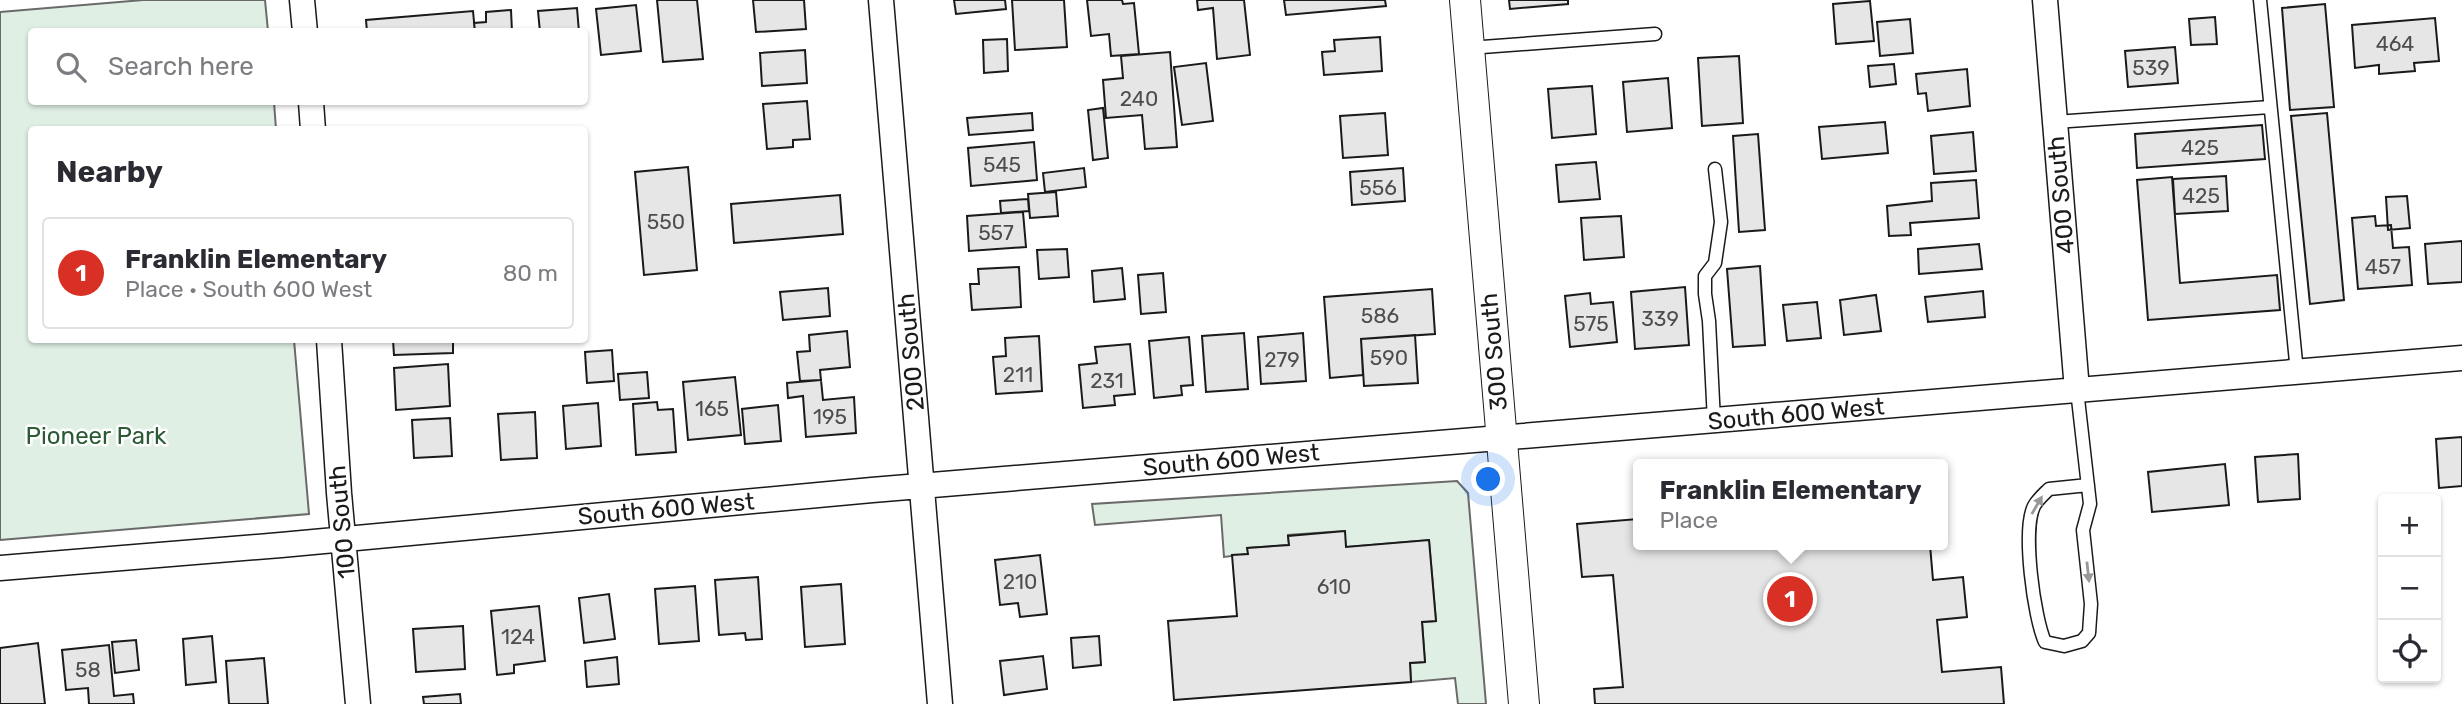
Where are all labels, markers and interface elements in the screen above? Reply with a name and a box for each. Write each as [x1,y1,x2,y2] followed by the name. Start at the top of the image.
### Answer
[28,28,588,105] search box
[2376,31,2414,56] house number: 464
[52,48,90,86] icon: search
[108,51,254,82] text: Search here
[2132,55,2170,80] house number: 539
[1120,86,1158,111] house number: 240
[2042,135,2080,255] street label: 400 South
[2181,135,2219,160] house number: 425
[983,152,1021,177] house number: 545
[56,154,163,190] text: Nearby
[1359,175,1397,200] house number: 556
[2182,183,2220,208] house number: 425
[647,209,685,234] house number: 550
[978,220,1014,245] house number: 557
[125,244,387,275] text: Franklin Elementary
[2365,254,2401,279] house number: 457
[75,259,87,287] text: 1
[503,259,558,287] text: 80 m
[125,275,372,303] text: Place · South 600 West
[892,292,930,412] street label: 200 South
[1475,292,1513,412] street label: 300 South
[1361,303,1399,328] house number: 586
[1641,306,1679,331] house number: 339
[1573,311,1609,336] house number: 575
[1370,345,1408,370] house number: 590
[1264,347,1300,372] house number: 279
[1003,362,1033,387] house number: 211
[1090,368,1124,393] house number: 231
[1706,392,1886,436] street label: South 600 West
[695,396,729,421] house number: 165
[813,404,847,429] house number: 195
[26,422,167,450] park label: Pioneer Park
[1141,438,1321,482] street label: South 600 West
[1633,459,1948,550] popup
[1471,462,1505,496] your location
[323,464,361,580] street label: 100 South
[1660,475,1921,506] text: Franklin Elementary
[576,487,756,531] street label: South 600 West
[2378,494,2441,683] map controls
[2378,494,2441,557] button: +
[2031,496,2043,515] one-way arrow
[1660,506,1718,534] text: Place
[2378,557,2441,620] button: −
[2083,561,2094,583] one-way arrow
[1003,569,1037,594] house number: 210
[1767,573,1813,625] pin: 1
[1317,574,1351,599] house number: 610
[2378,620,2441,683] button: locate
[501,624,535,649] house number: 124
[75,657,101,682] house number: 58

